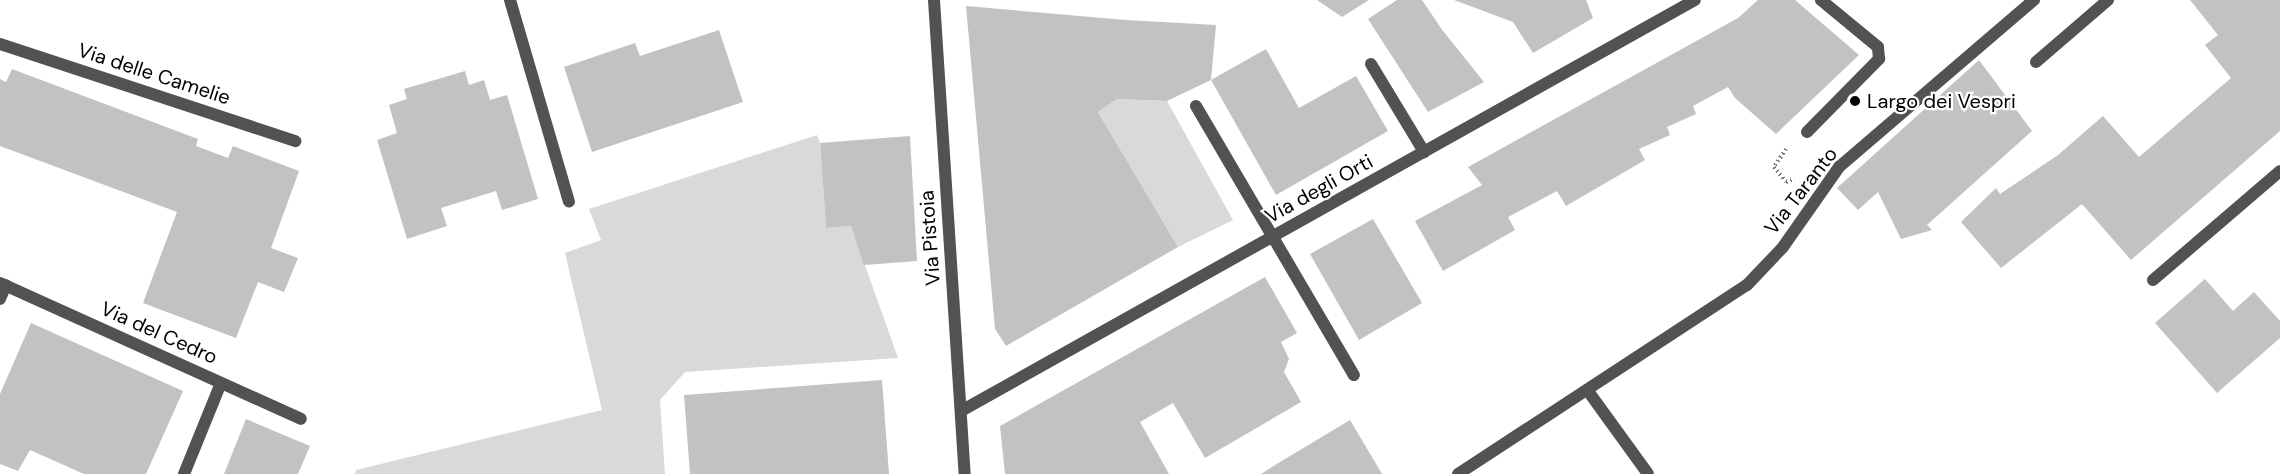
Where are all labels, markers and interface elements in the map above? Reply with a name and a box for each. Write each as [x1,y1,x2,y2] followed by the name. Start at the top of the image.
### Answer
[75,38,233,110] street label: Via delle Camelie
[1867,89,2016,113] place label: Largo dei Vespri
[1848,94,1862,108] marker: Largo dei Vespri
[1759,143,1843,239] street label: Via Taranto
[1261,150,1377,228] street label: Via degli Orti
[915,190,945,286] street label: Via Pistoia
[97,297,221,369] street label: Via del Cedro

